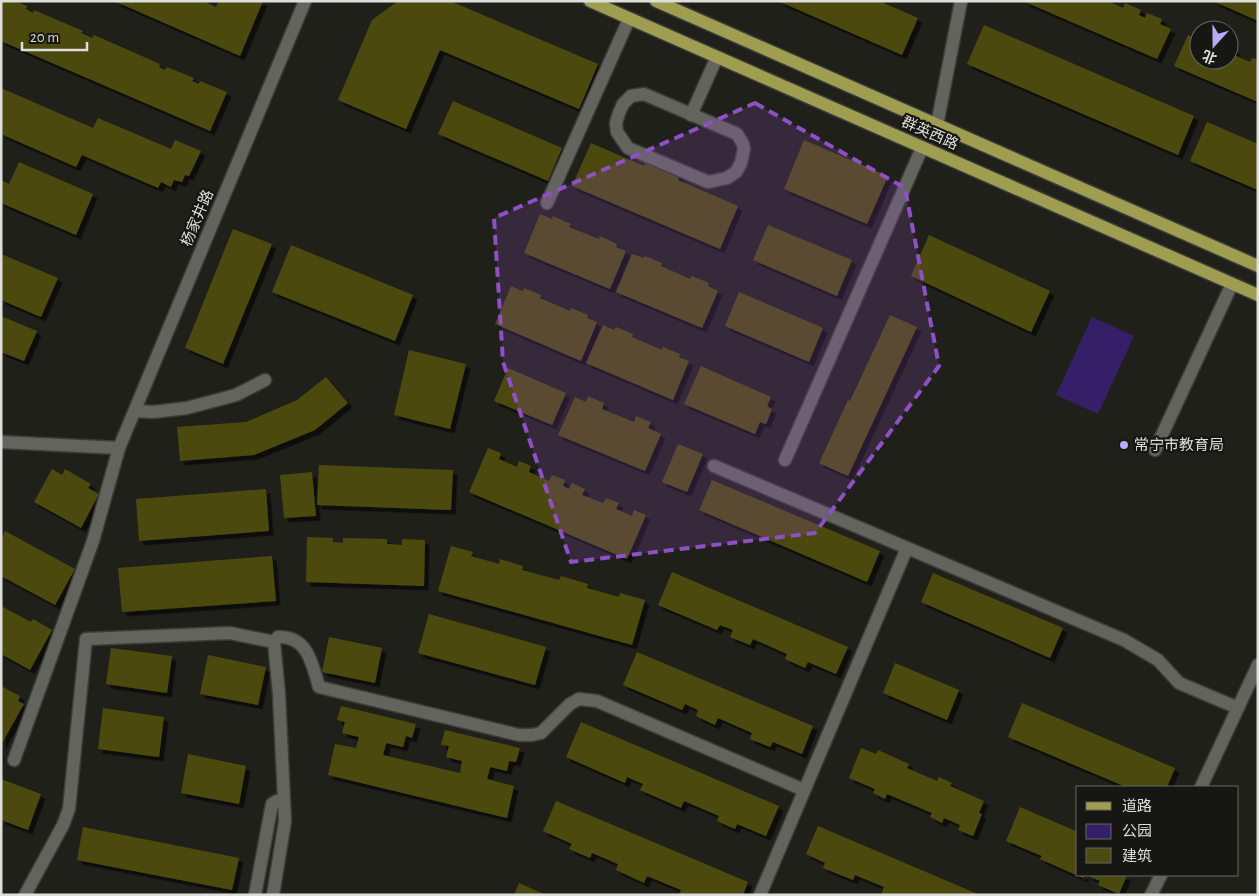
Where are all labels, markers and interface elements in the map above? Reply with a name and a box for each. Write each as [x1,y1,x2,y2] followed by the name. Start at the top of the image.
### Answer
[22,20,88,52] scale bar
[1189,20,1239,70] north arrow
[30,30,59,45] text: 20 m
[1200,47,1219,66] text: 北
[899,113,961,153] street label: 群英西路
[177,187,216,249] street label: 杨家井路
[1134,437,1224,453] place label: 常宁市教育局
[1118,439,1130,451] marker: 常宁市教育局
[1076,786,1239,876] legend
[1122,798,1152,814] text: 道路
[1122,823,1152,839] text: 公园
[1122,848,1152,864] text: 建筑

